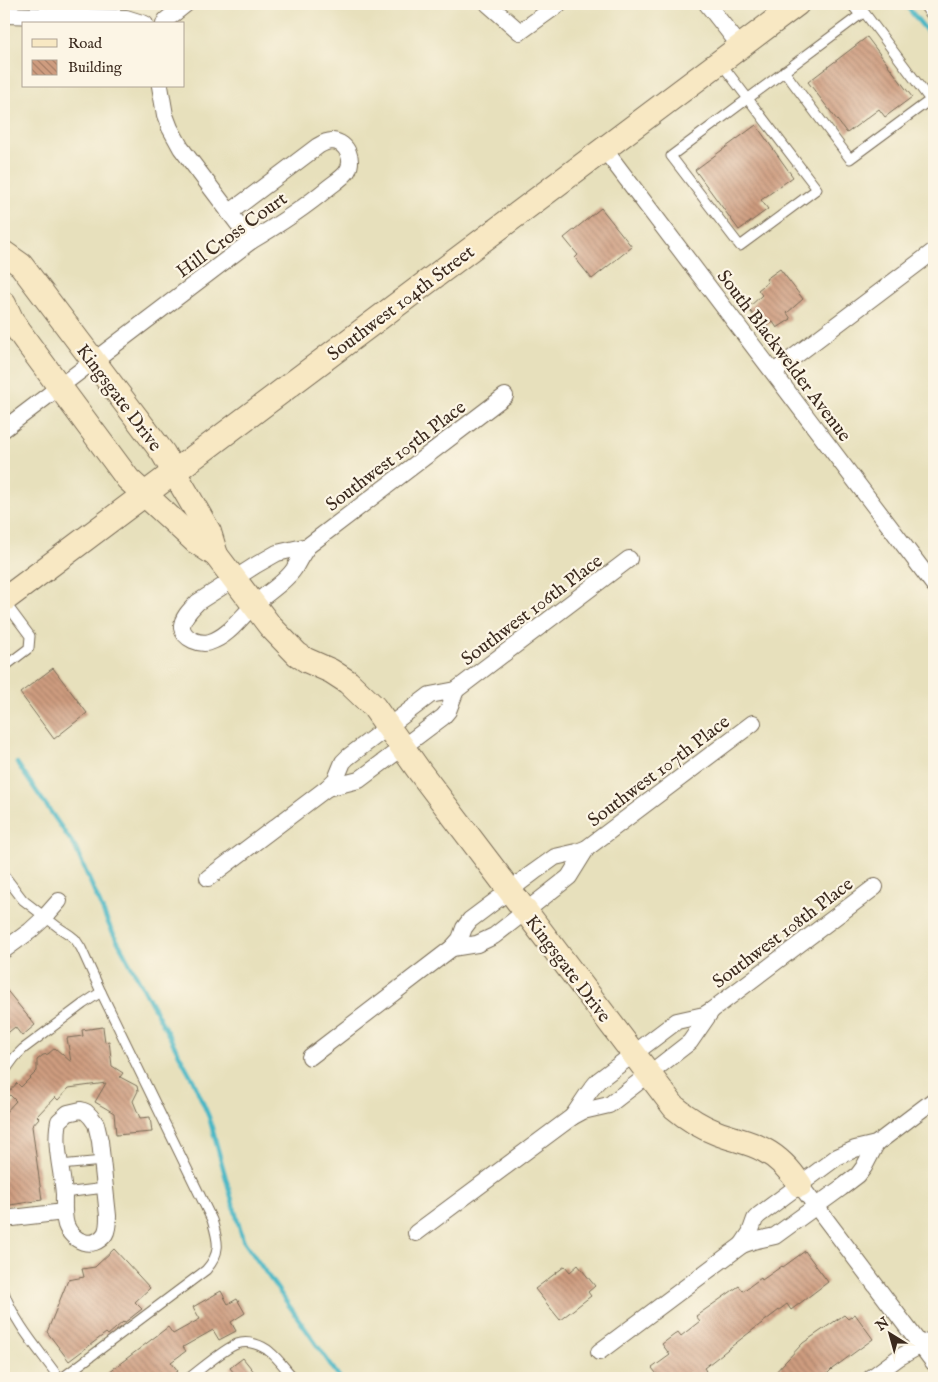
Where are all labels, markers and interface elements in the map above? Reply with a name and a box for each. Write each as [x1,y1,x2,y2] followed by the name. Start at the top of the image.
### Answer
[22,22,185,88] legend
[68,34,103,53] text: Road
[68,58,123,77] text: Building
[172,187,293,284] street label: Hill Cross Court
[323,240,480,367] street label: Southwest 104th Street
[711,266,856,447] street label: South Blackwelder Avenue
[70,340,167,457] street label: Kingsgate Drive
[321,396,471,517] street label: Southwest 105th Place
[457,549,608,672] street label: Southwest 106th Place
[583,710,735,833] street label: Southwest 107th Place
[708,873,859,994] street label: Southwest 108th Place
[519,911,616,1028] street label: Kingsgate Drive
[866,1310,916,1360] north arrow
[872,1314,893,1336] text: N

